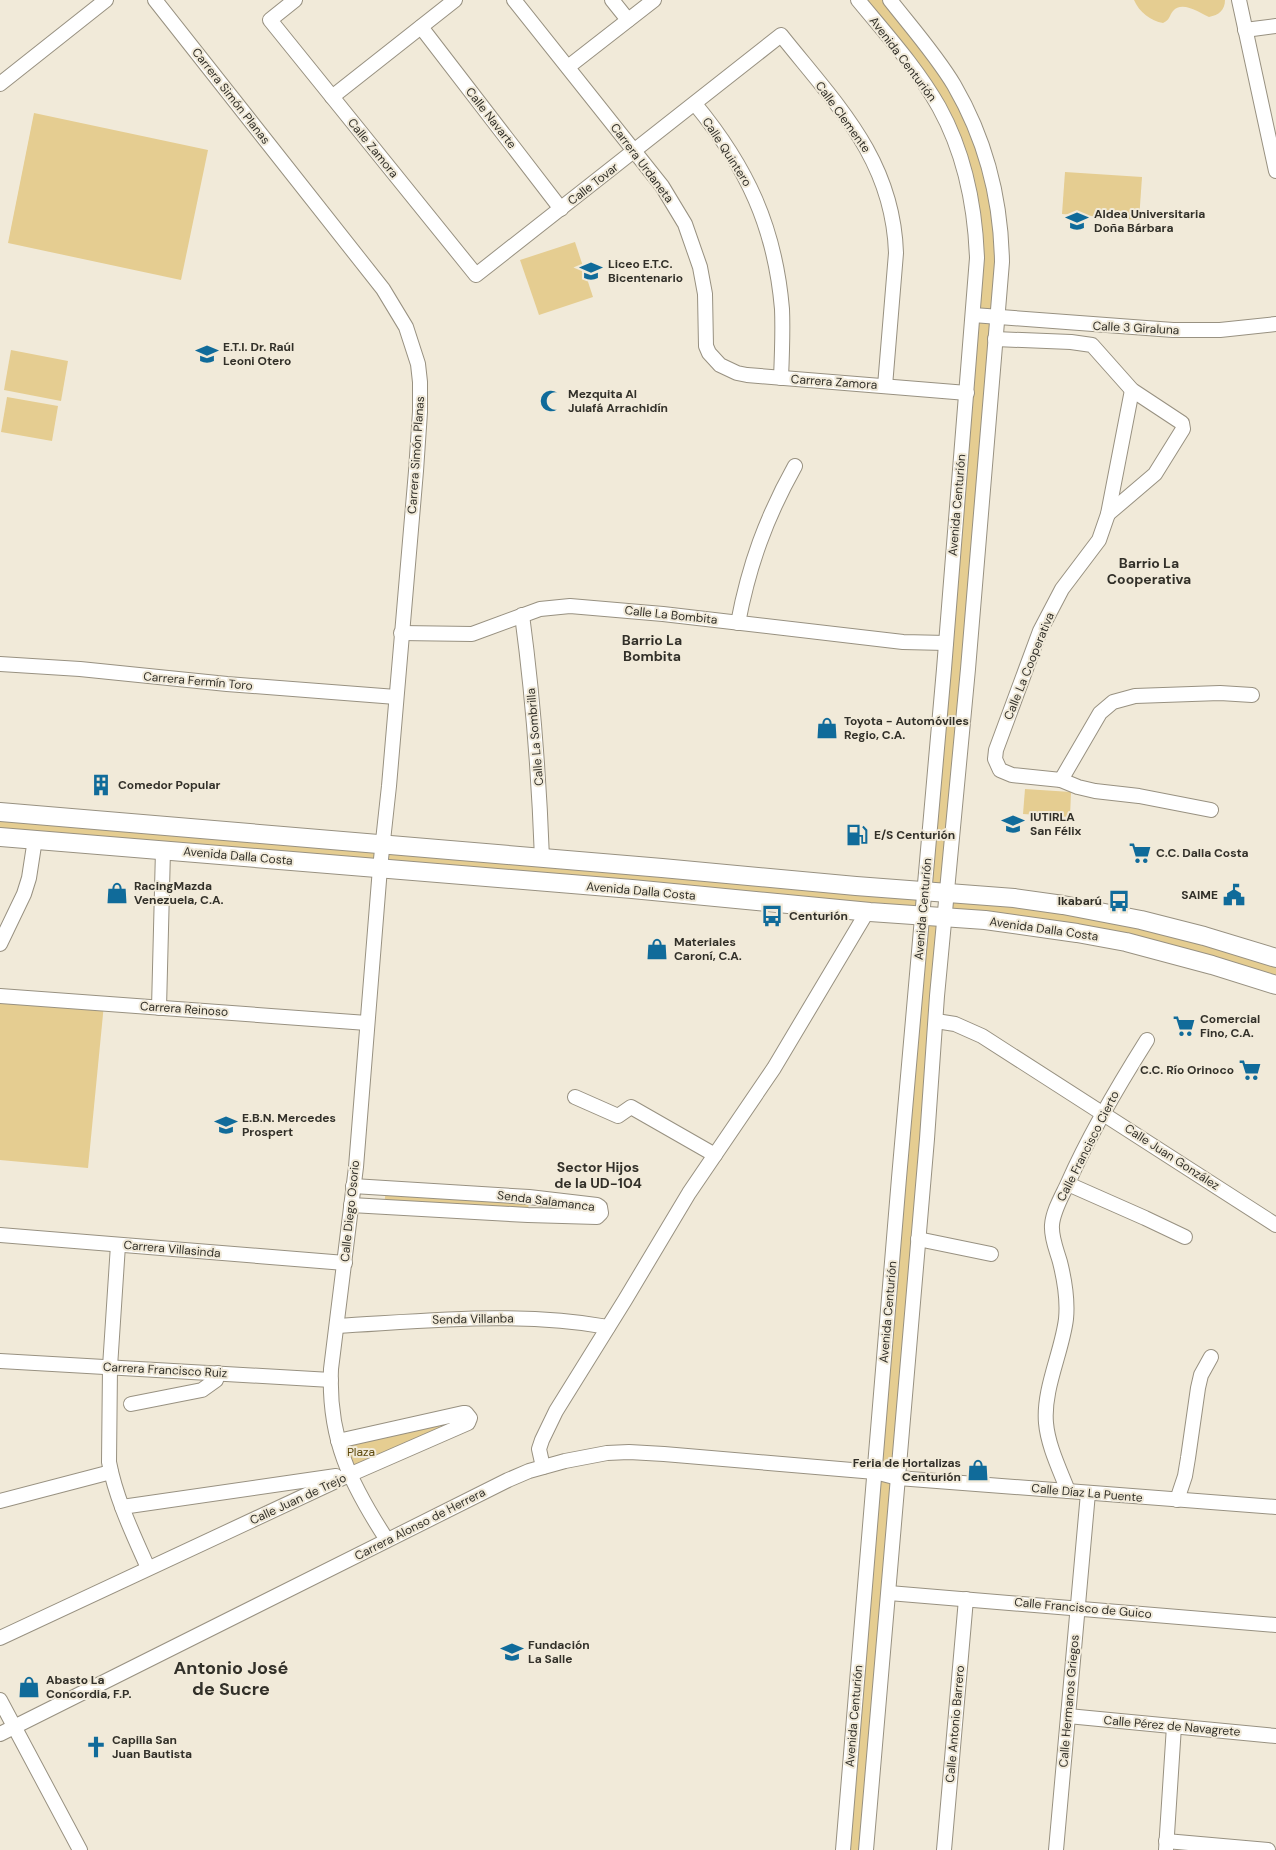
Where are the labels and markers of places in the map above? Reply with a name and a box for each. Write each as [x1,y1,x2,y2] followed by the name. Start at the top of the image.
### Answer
[1094,206,1205,236] place label: Aldea Universitaria Doña Bárbara
[1064,208,1090,234] school or university icon: Aldea Universitaria Doña Bárbara
[608,256,683,286] place label: Liceo E.T.C. Bicentenario
[578,258,604,284] school or university icon: Liceo E.T.C. Bicentenario
[223,339,294,369] place label: E.T.I. Dr. Raúl Leoni Otero
[194,341,220,367] school or university icon: E.T.I. Dr. Raúl Leoni Otero
[568,386,668,416] place label: Mezquita Al Julafá Arrachidín
[538,388,564,414] mosque icon: Mezquita Al Julafá Arrachidín
[844,713,969,743] place label: Toyota - Automóviles Regio, C.A.
[814,715,840,741] shop icon: Toyota - Automóviles Regio, C.A.
[88,772,114,798] building icon: Comedor Popular
[118,777,220,793] place label: Comedor Popular
[1030,809,1082,839] place label: IUTIRLA San Félix
[1000,811,1026,837] school or university icon: IUTIRLA San Félix
[844,822,870,848] fuel station icon: E/S Centurión
[874,827,955,843] place label: E/S Centurión
[1127,840,1153,866] supermarket icon: C.C. Dalla Costa
[1156,845,1249,861] place label: C.C. Dalla Costa
[134,878,224,908] place label: RacingMazda Venezuela, C.A.
[104,880,130,906] shop icon: RacingMazda Venezuela, C.A.
[1221,882,1247,908] public building icon: SAIME
[1181,887,1218,903] place label: SAIME
[1106,888,1132,914] bus stop icon: Ikabarú
[1058,893,1102,909] place label: Ikabarú
[759,903,785,929] bus stop icon: Centurión
[789,908,848,924] place label: Centurión
[674,934,742,964] place label: Materiales Caroní, C.A.
[644,936,670,962] shop icon: Materiales Caroní, C.A.
[1200,1011,1260,1041] place label: Comercial Fino, C.A.
[1171,1013,1197,1039] supermarket icon: Comercial Fino, C.A.
[1237,1057,1263,1083] supermarket icon: C.C. Río Orinoco
[1140,1062,1234,1078] place label: C.C. Río Orinoco
[242,1110,336,1140] place label: E.B.N. Mercedes Prospert
[213,1112,239,1138] school or university icon: E.B.N. Mercedes Prospert
[853,1455,961,1485] place label: Feria de Hortalizas Centurión
[965,1457,991,1483] shop icon: Feria de Hortalizas Centurión
[528,1637,590,1667] place label: Fundación La Salle
[499,1639,525,1665] school or university icon: Fundación La Salle
[46,1672,131,1702] place label: Abasto La Concordia, F.P.
[16,1674,42,1700] shop icon: Abasto La Concordia, F.P.
[112,1732,192,1762] place label: Capilla San Juan Bautista
[83,1734,109,1760] church icon: Capilla San Juan Bautista

